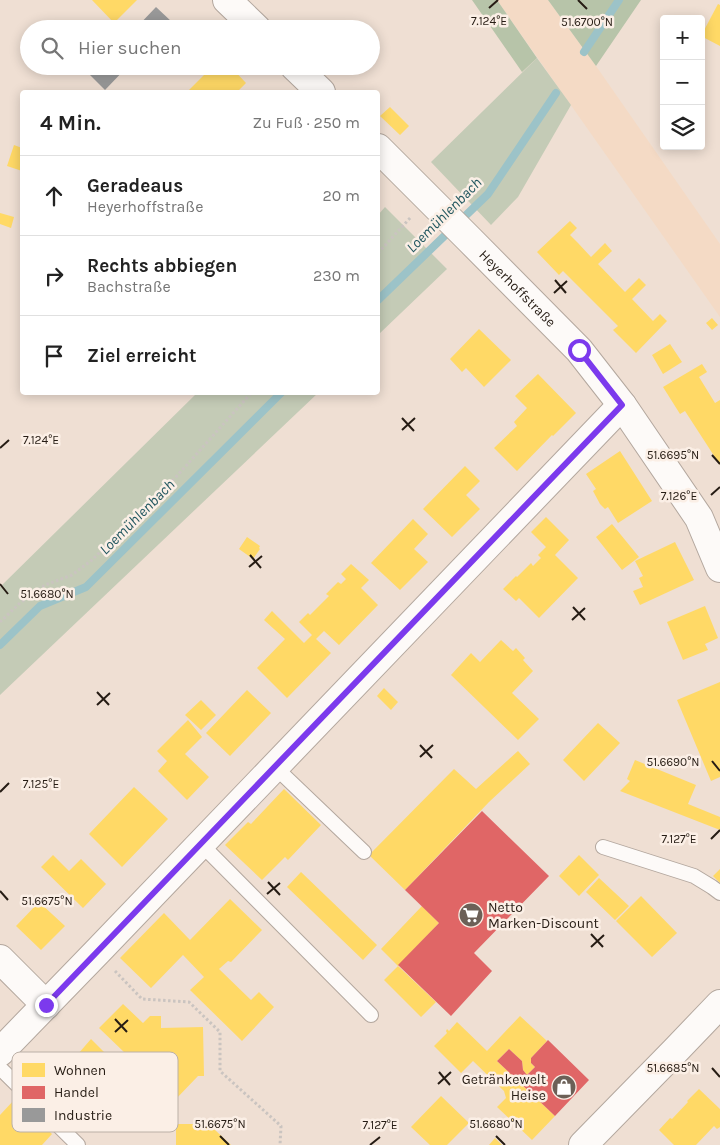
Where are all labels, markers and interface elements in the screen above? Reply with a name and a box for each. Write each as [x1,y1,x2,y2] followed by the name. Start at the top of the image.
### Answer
[471,14,507,28] text: 7.124°E
[561,15,613,29] text: 51.6700°N
[660,15,705,150] map controls
[660,15,705,60] button: +
[20,20,380,75] search box
[38,34,66,62] icon: search
[78,37,181,59] text: Hier suchen
[660,60,705,105] button: −
[660,105,705,150] button: layers
[40,111,101,135] text: 4 Min.
[253,113,360,132] text: Zu Fuß · 250 m
[403,174,485,256] water label: Loemühlenbach
[87,175,183,197] text: Geradeaus
[40,182,68,210] icon: ahead
[322,186,360,205] text: 20 m
[87,197,203,216] text: Heyerhoffstraße
[476,246,559,331] street label: Heyerhoffstraße
[87,255,237,277] text: Rechts abbiegen
[40,262,68,290] icon: right
[313,266,360,285] text: 230 m
[87,277,171,296] text: Bachstraße
[568,339,591,362] route start
[40,342,68,370] icon: arrive
[87,345,197,367] text: Ziel erreicht
[23,433,59,447] text: 7.124°E
[647,448,699,462] text: 51.6695°N
[96,476,178,558] water label: Loemühlenbach
[661,489,697,503] text: 7.126°E
[20,587,74,601] text: 51.6680°N
[647,755,700,769] text: 51.6690°N
[23,777,59,791] text: 7.125°E
[661,832,697,846] text: 7.127°E
[21,894,73,908] text: 51.6675°N
[488,899,599,932] place label: Netto Marken-Discount
[458,902,484,928] supermarket icon: Netto Marken-Discount
[35,994,58,1017] route end
[12,1052,178,1132] legend
[646,1061,700,1075] text: 51.6685°N
[54,1062,106,1079] text: Wohnen
[462,1071,546,1104] place label: Getränkewelt Heise
[551,1074,577,1100] shop icon: Getränkewelt Heise
[54,1084,99,1101] text: Handel
[54,1107,112,1124] text: Industrie
[194,1117,246,1131] text: 51.6675°N
[469,1117,523,1131] text: 51.6680°N
[362,1118,398,1132] text: 7.127°E

